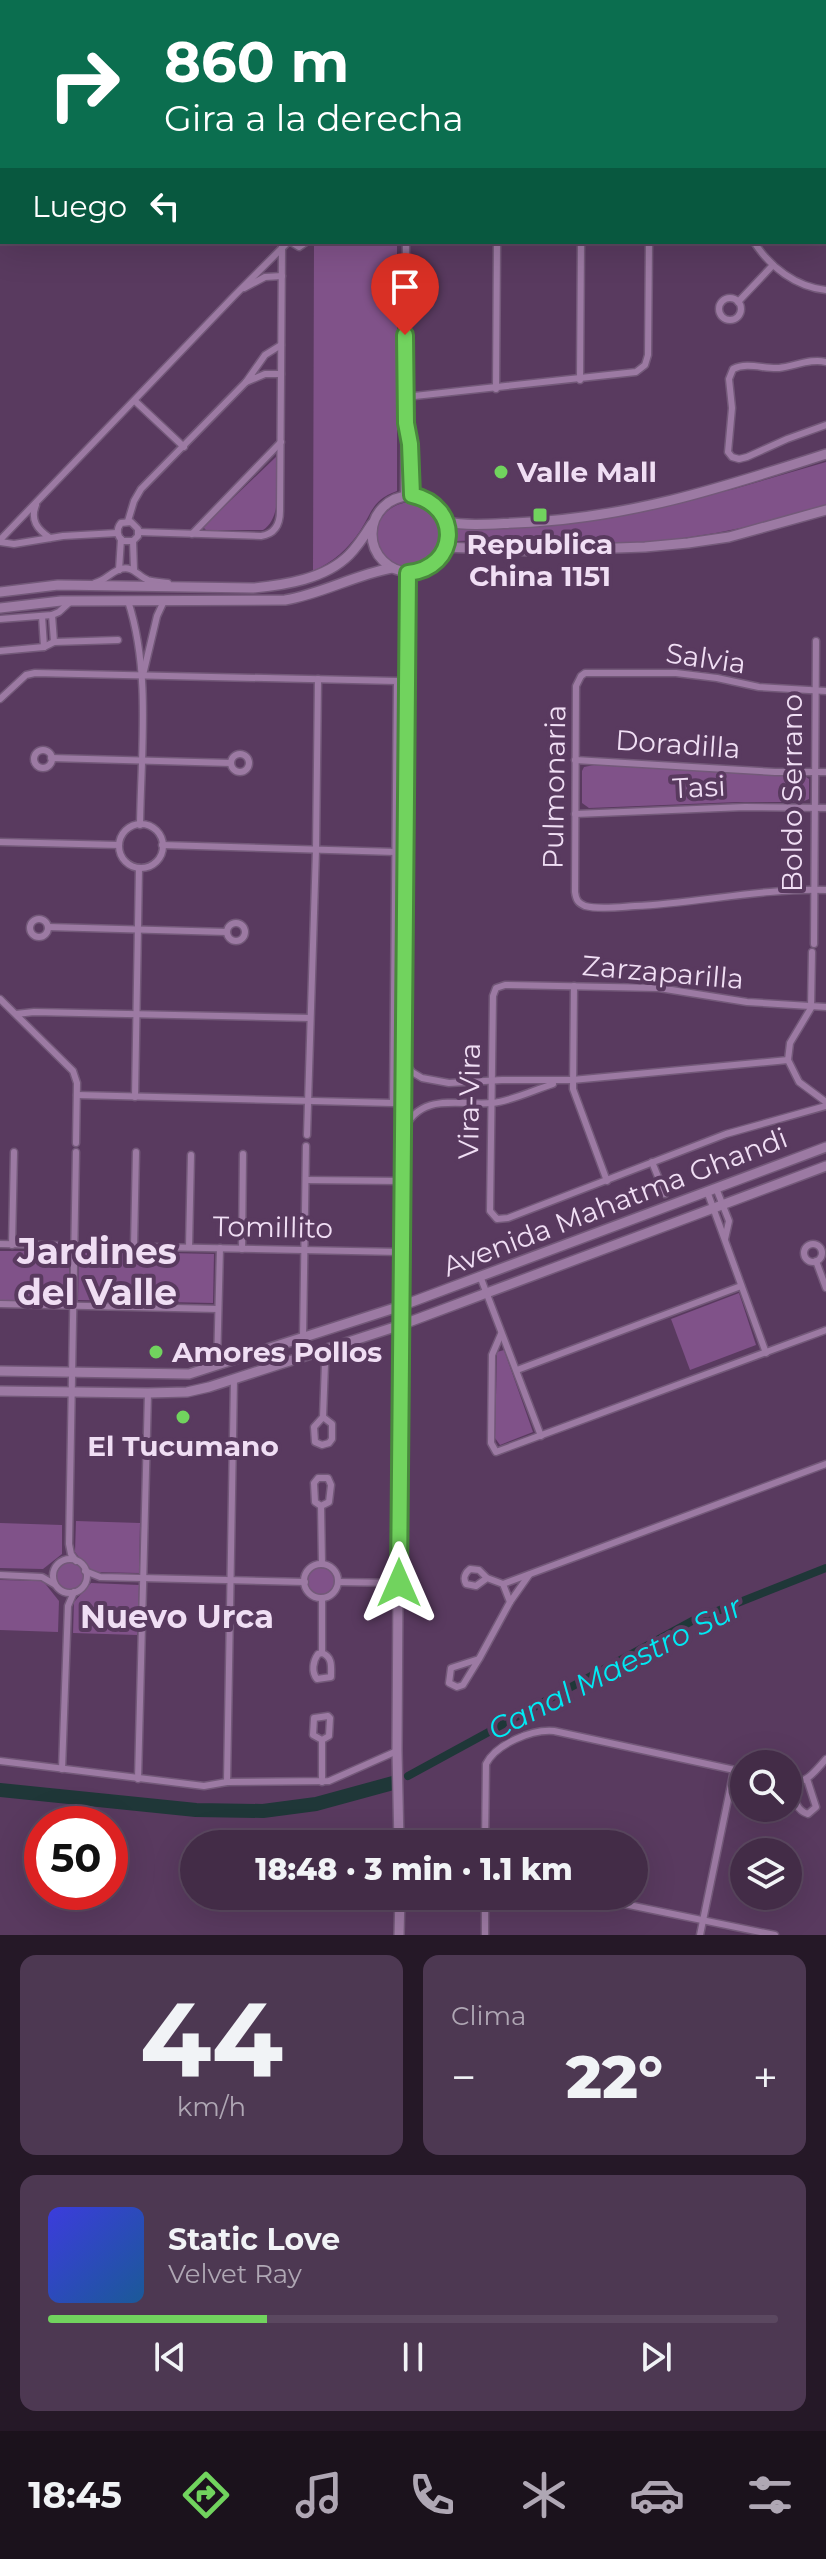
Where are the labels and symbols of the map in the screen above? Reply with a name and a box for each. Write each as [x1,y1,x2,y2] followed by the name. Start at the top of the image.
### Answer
[371,253,439,335] pin
[516,455,657,489] place label: Valle Mall
[492,463,510,481] marker: Valle Mall
[531,506,549,524] marker: Republica China 1151
[467,527,613,593] place label: Republica China 1151
[664,636,748,680] street label: Salvia
[775,694,809,892] street label: Boldo Serrano
[536,705,572,869] street label: Pulmonaria
[614,723,742,765] street label: Doradilla
[672,769,726,805] street label: Tasi
[581,948,745,996] street label: Zarzaparilla
[451,1042,487,1160] street label: Vira-Vira
[438,1120,792,1284] street label: Avenida Mahatma Ghandi
[213,1209,333,1245] street label: Tomillito
[16,1229,177,1314] district label: Jardines del Valle
[171,1335,382,1369] place label: Amores Pollos
[147,1343,165,1361] marker: Amores Pollos
[174,1408,192,1426] marker: El Tucumano
[87,1429,279,1463] place label: El Tucumano
[357,1541,441,1625] position arrow
[482,1587,749,1748] water label: Canal Maestro Sur
[80,1597,274,1636] district label: Nuevo Urca
[24,1806,128,1910] speed limit sign: 50

